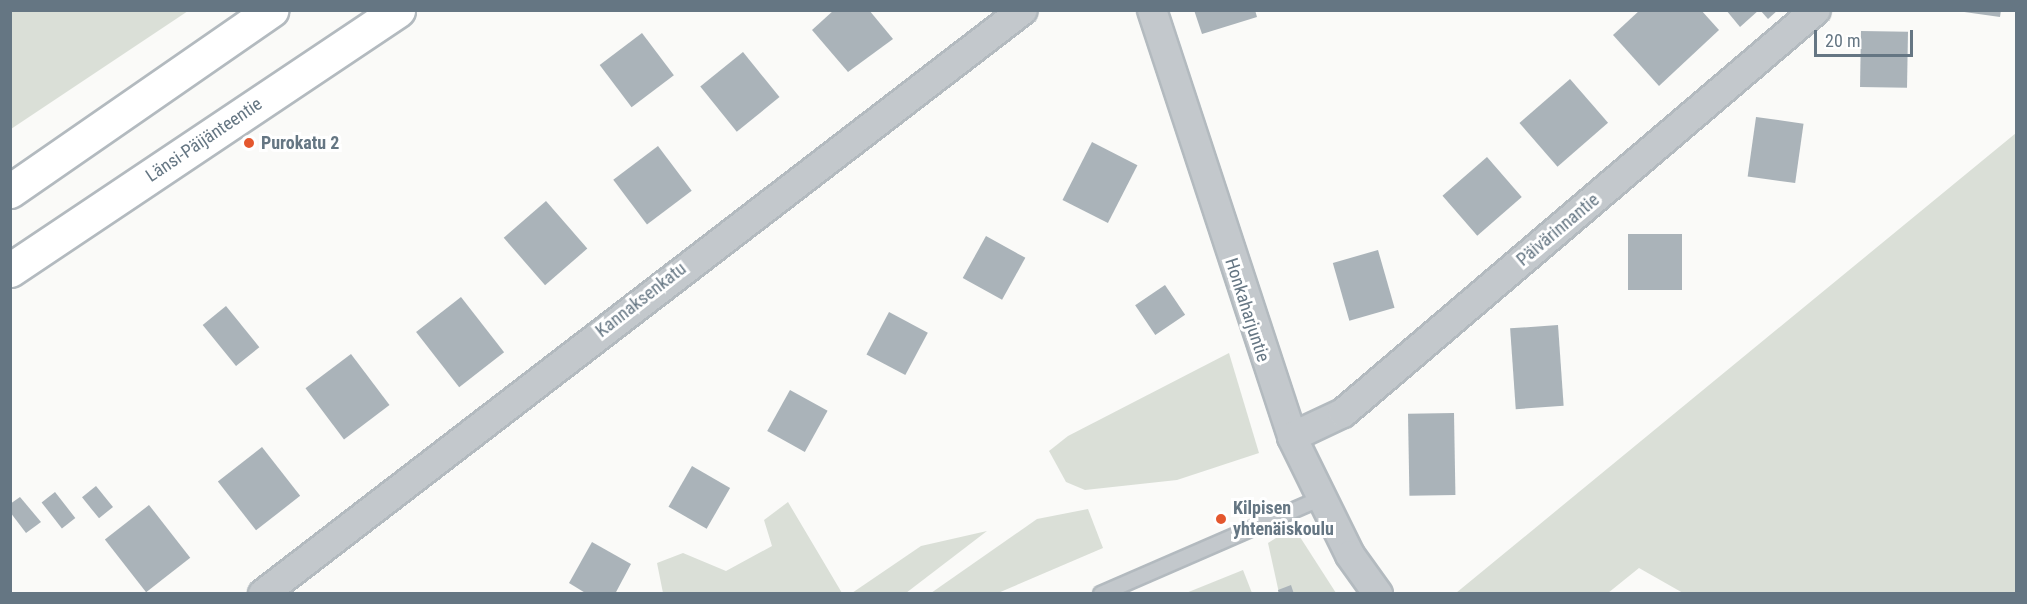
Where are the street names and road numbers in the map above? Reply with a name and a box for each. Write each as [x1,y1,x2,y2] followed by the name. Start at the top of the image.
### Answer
[142,93,266,187] street label: Länsi-Päijänteentie
[1512,189,1604,271] street label: Päivärinnantie
[1220,255,1274,365] street label: Honkaharjuntie
[592,258,690,342] street label: Kannaksenkatu

